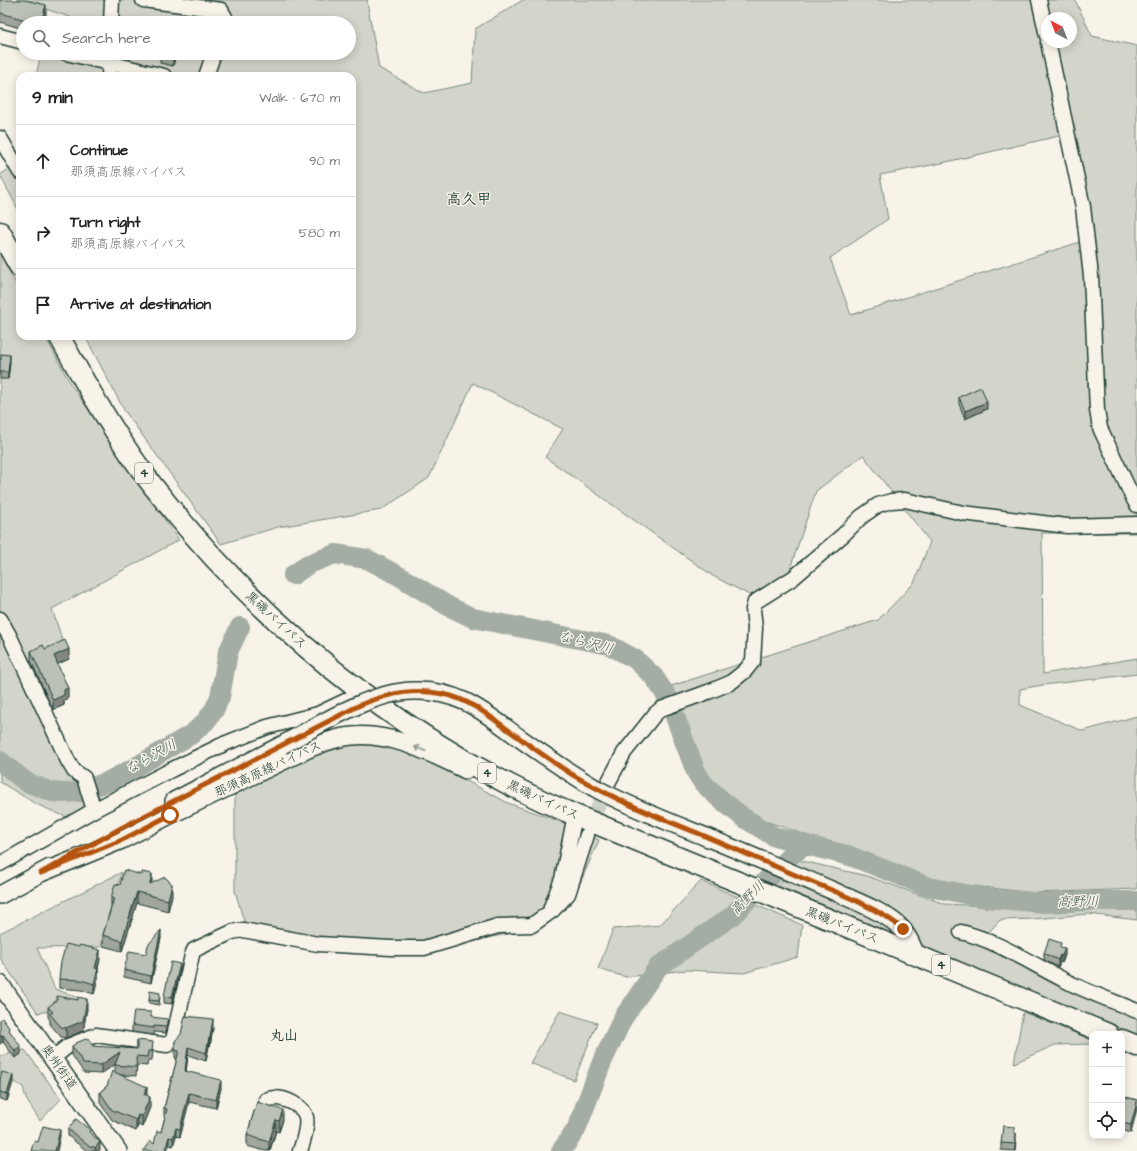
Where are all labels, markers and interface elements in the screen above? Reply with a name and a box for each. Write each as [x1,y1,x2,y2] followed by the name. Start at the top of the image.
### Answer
[1041,12,1077,48] north arrow
[16,16,356,60] search box
[30,27,52,49] icon: search
[62,28,151,49] text: Search here
[32,86,73,110] text: 9 min
[259,89,340,107] text: Walk · 670 m
[70,140,128,161] text: Continue
[32,150,54,172] icon: ahead
[309,152,340,170] text: 90 m
[70,163,187,181] text: 那須高原線バイパス
[446,189,492,210] district label: 高久甲
[70,212,141,233] text: Turn right
[32,222,54,244] icon: right
[299,224,340,242] text: 580 m
[70,235,187,253] text: 那須高原線バイパス
[32,294,54,316] icon: arrive
[70,294,211,315] text: Arrive at destination
[135,463,153,483] road number: 4
[241,587,311,653] street label: 黒磯バイパス
[556,627,616,659] water label: なら沢川
[122,735,180,779] water label: なら沢川
[211,736,325,802] street label: 那須高原線バイパス
[414,745,426,752] one-way arrow
[478,763,496,783] road number: 4
[504,775,582,825] street label: 黒磯バイパス
[161,806,179,824] route start
[726,876,770,920] water label: 高野川
[1057,892,1099,912] water label: 高野川
[803,902,881,948] street label: 黒磯バイパス
[894,920,912,938] route end
[932,955,950,975] road number: 4
[270,1026,298,1046] district label: 丸山
[1089,1031,1125,1139] map controls
[1089,1031,1125,1067] button: +
[37,1041,81,1093] street label: 奥州街道
[1089,1067,1125,1103] button: −
[1089,1103,1125,1139] button: locate

